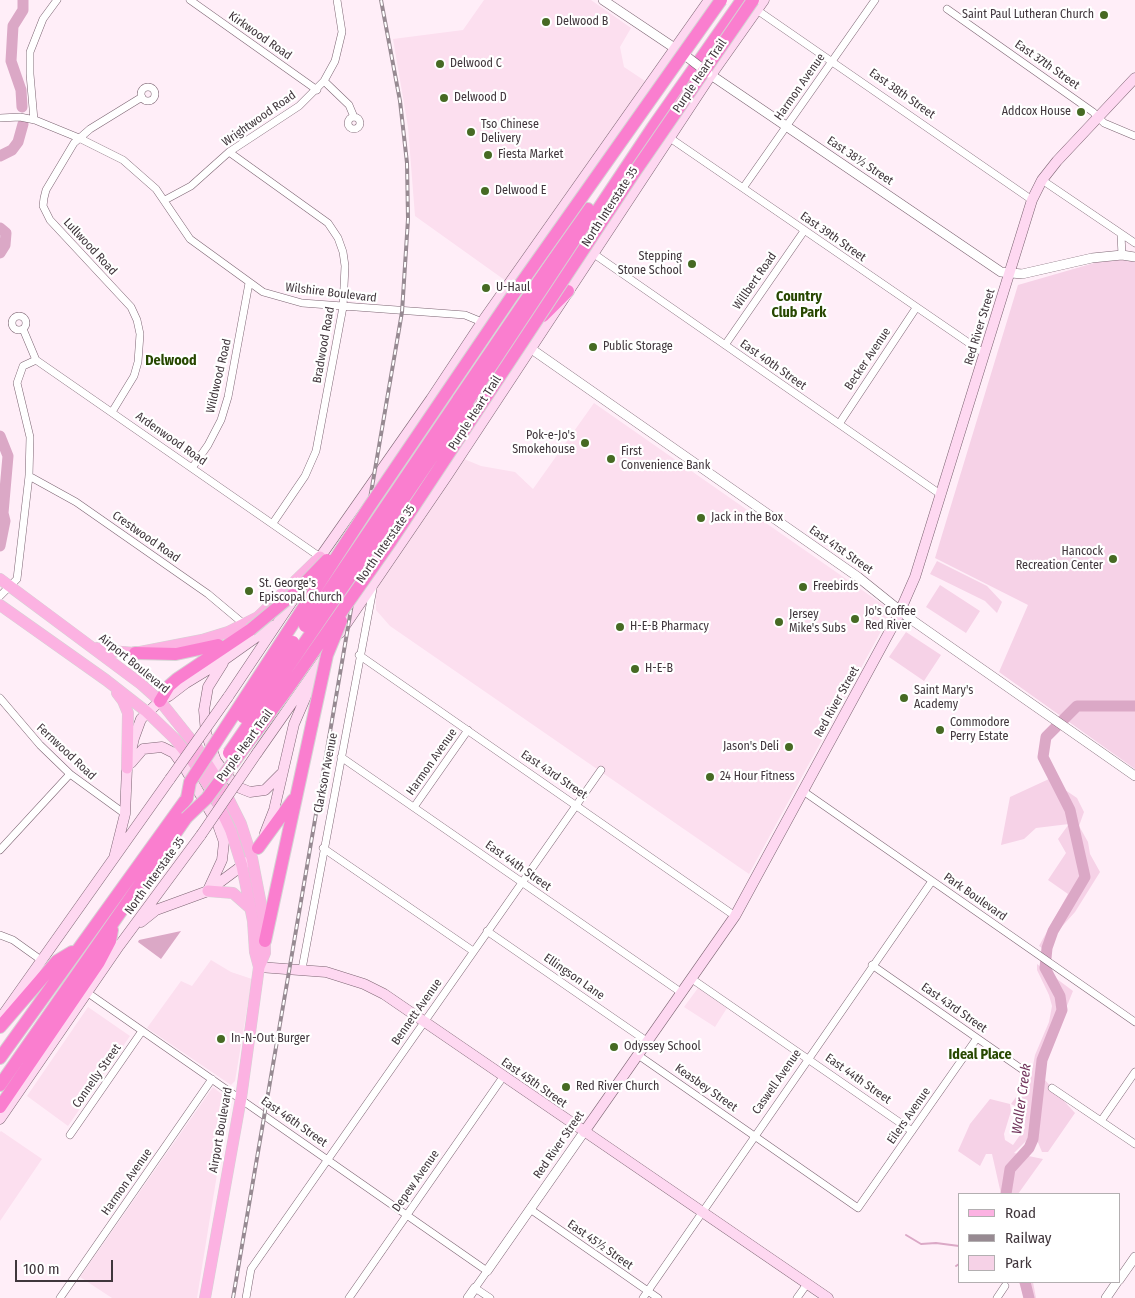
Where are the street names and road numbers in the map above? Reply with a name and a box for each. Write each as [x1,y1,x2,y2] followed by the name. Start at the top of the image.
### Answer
[226,9,294,63] street label: Kirkwood Road
[670,36,730,116] street label: Purple Heart Trail
[1012,37,1082,93] street label: East 37th Street
[772,51,828,123] street label: Harmon Avenue
[866,66,938,122] street label: East 38th Street
[219,88,299,150] street label: Wrightwood Road
[824,133,896,189] street label: East 38½ Street
[579,164,641,250] street label: North Interstate 35
[797,209,869,265] street label: East 39th Street
[60,216,120,278] street label: Lullwood Road
[730,250,780,312] street label: Willbert Road
[285,280,377,306] street label: Wilshire Boulevard
[962,287,998,367] street label: Red River Street
[310,306,338,384] street label: Bradwood Road
[842,325,894,393] street label: Becker Avenue
[203,337,235,415] street label: Wildwood Road
[737,337,809,393] street label: East 40th Street
[446,373,504,453] street label: Purple Heart Trail
[133,409,209,469] street label: Ardenwood Road
[354,502,418,586] street label: North Interstate 35
[109,508,183,566] street label: Crestwood Road
[806,523,876,577] street label: East 41st Street
[96,631,172,697] street label: Airport Boulevard
[812,664,862,740] street label: Red River Street
[214,707,276,785] street label: Purple Heart Trail
[33,721,99,783] street label: Fernwood Road
[404,726,460,798] street label: Harmon Avenue
[311,732,341,814] street label: Clarkson Avenue
[518,748,590,802] street label: East 43rd Street
[122,834,188,918] street label: North Interstate 35
[482,838,554,894] street label: East 44th Street
[941,870,1009,924] street label: Park Boulevard
[541,951,607,1003] street label: Ellingson Lane
[389,976,445,1048] street label: Bennett Avenue
[918,980,990,1036] street label: East 43rd Street
[70,1041,124,1111] street label: Connelly Street
[749,1047,805,1117] street label: Caswell Avenue
[822,1051,894,1107] street label: East 44th Street
[498,1055,570,1111] street label: East 45th Street
[672,1061,740,1115] street label: Keasbey Street
[884,1085,934,1147] street label: Eilers Avenue
[206,1086,236,1174] street label: Airport Boulevard
[258,1094,330,1150] street label: East 46th Street
[530,1109,588,1181] street label: Red River Street
[99,1146,155,1218] street label: Harmon Avenue
[389,1147,443,1215] street label: Depew Avenue
[564,1217,636,1273] street label: East 45½ Street

